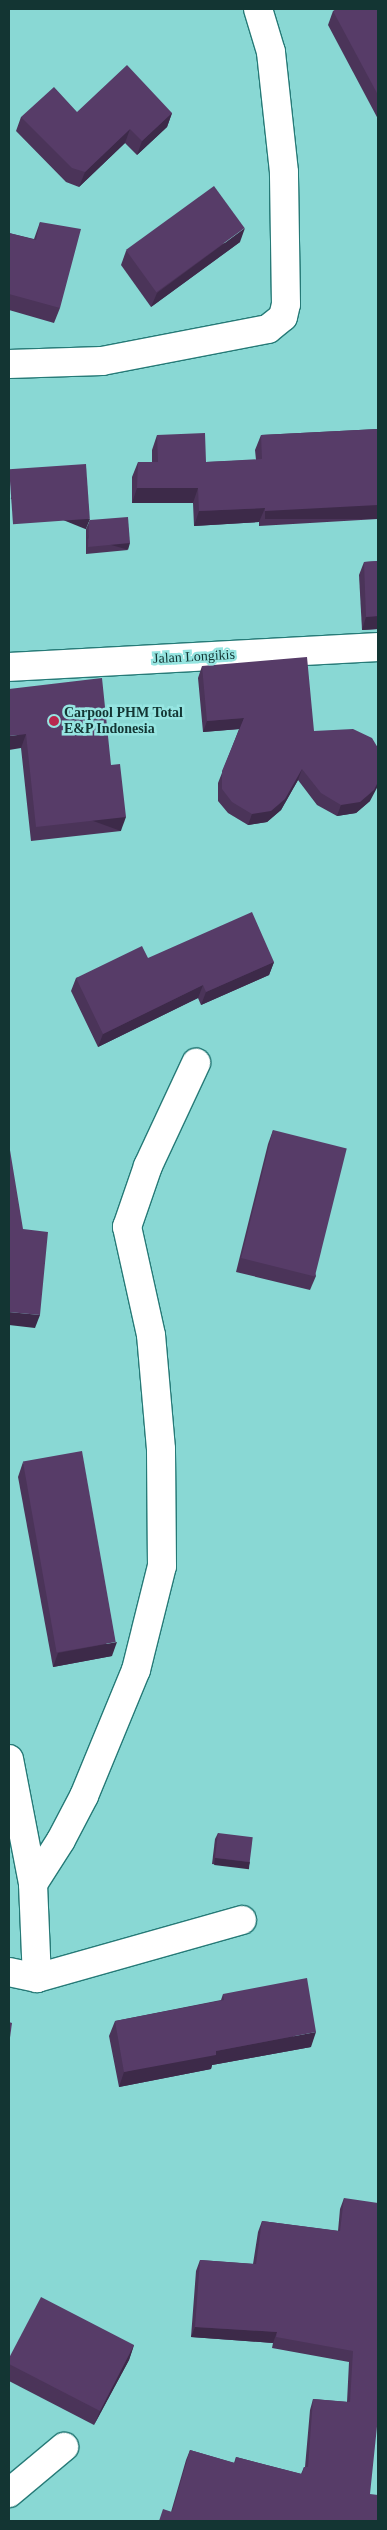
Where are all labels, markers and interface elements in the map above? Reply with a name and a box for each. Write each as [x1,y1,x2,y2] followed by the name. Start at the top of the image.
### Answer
[153,646,235,668] street label: Jalan Longikis
[64,705,183,738] place label: Carpool PHM Total E&P Indonesia
[48,715,60,727] marker: Carpool PHM Total E&P Indonesia

